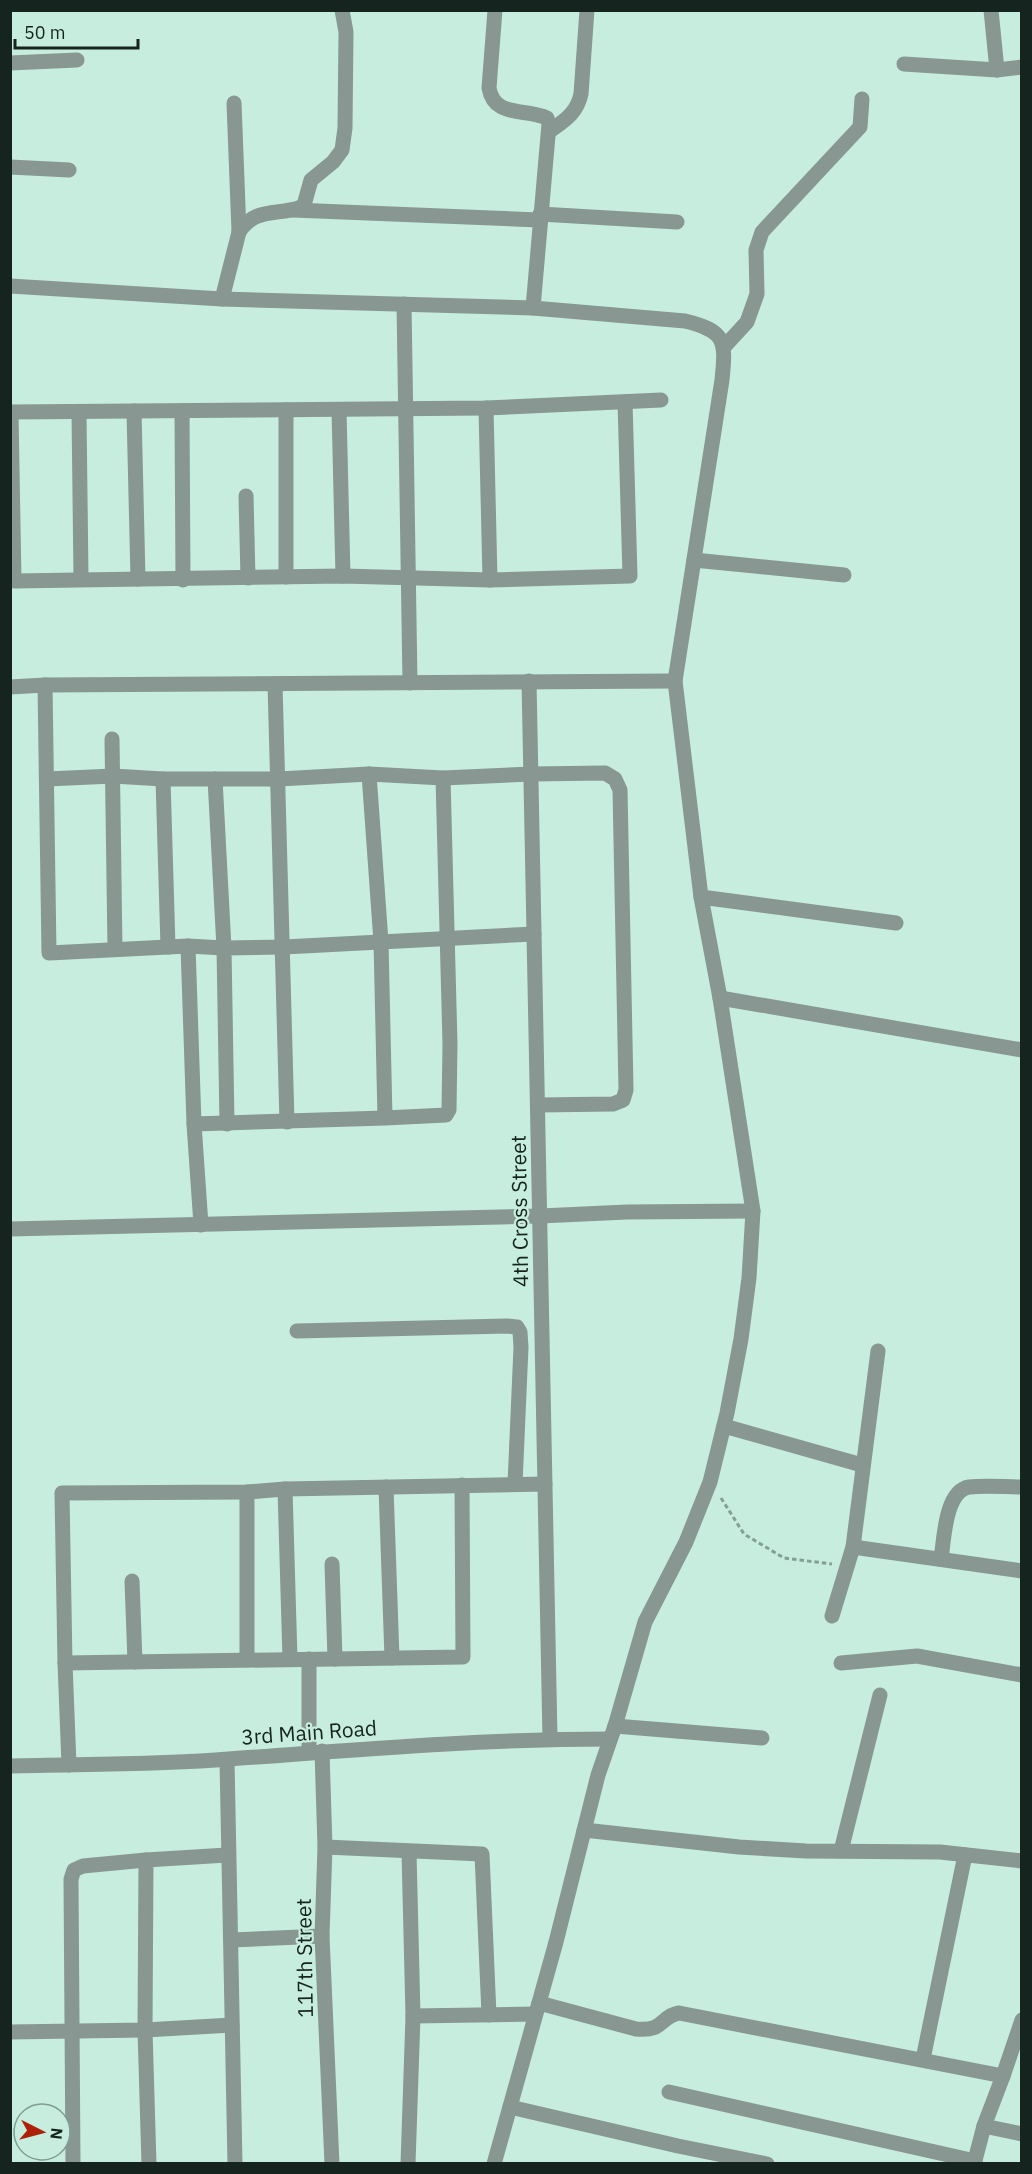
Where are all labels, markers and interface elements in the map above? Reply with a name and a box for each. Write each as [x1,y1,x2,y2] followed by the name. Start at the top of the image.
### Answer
[15,12,138,50] scale bar
[24,21,66,44] text: 50 m
[504,1135,534,1287] street label: 4th Cross Street
[240,1713,378,1751] street label: 3rd Main Road
[289,1898,319,2018] street label: 117th Street
[12,2102,72,2162] north arrow
[46,2127,67,2140] text: N

